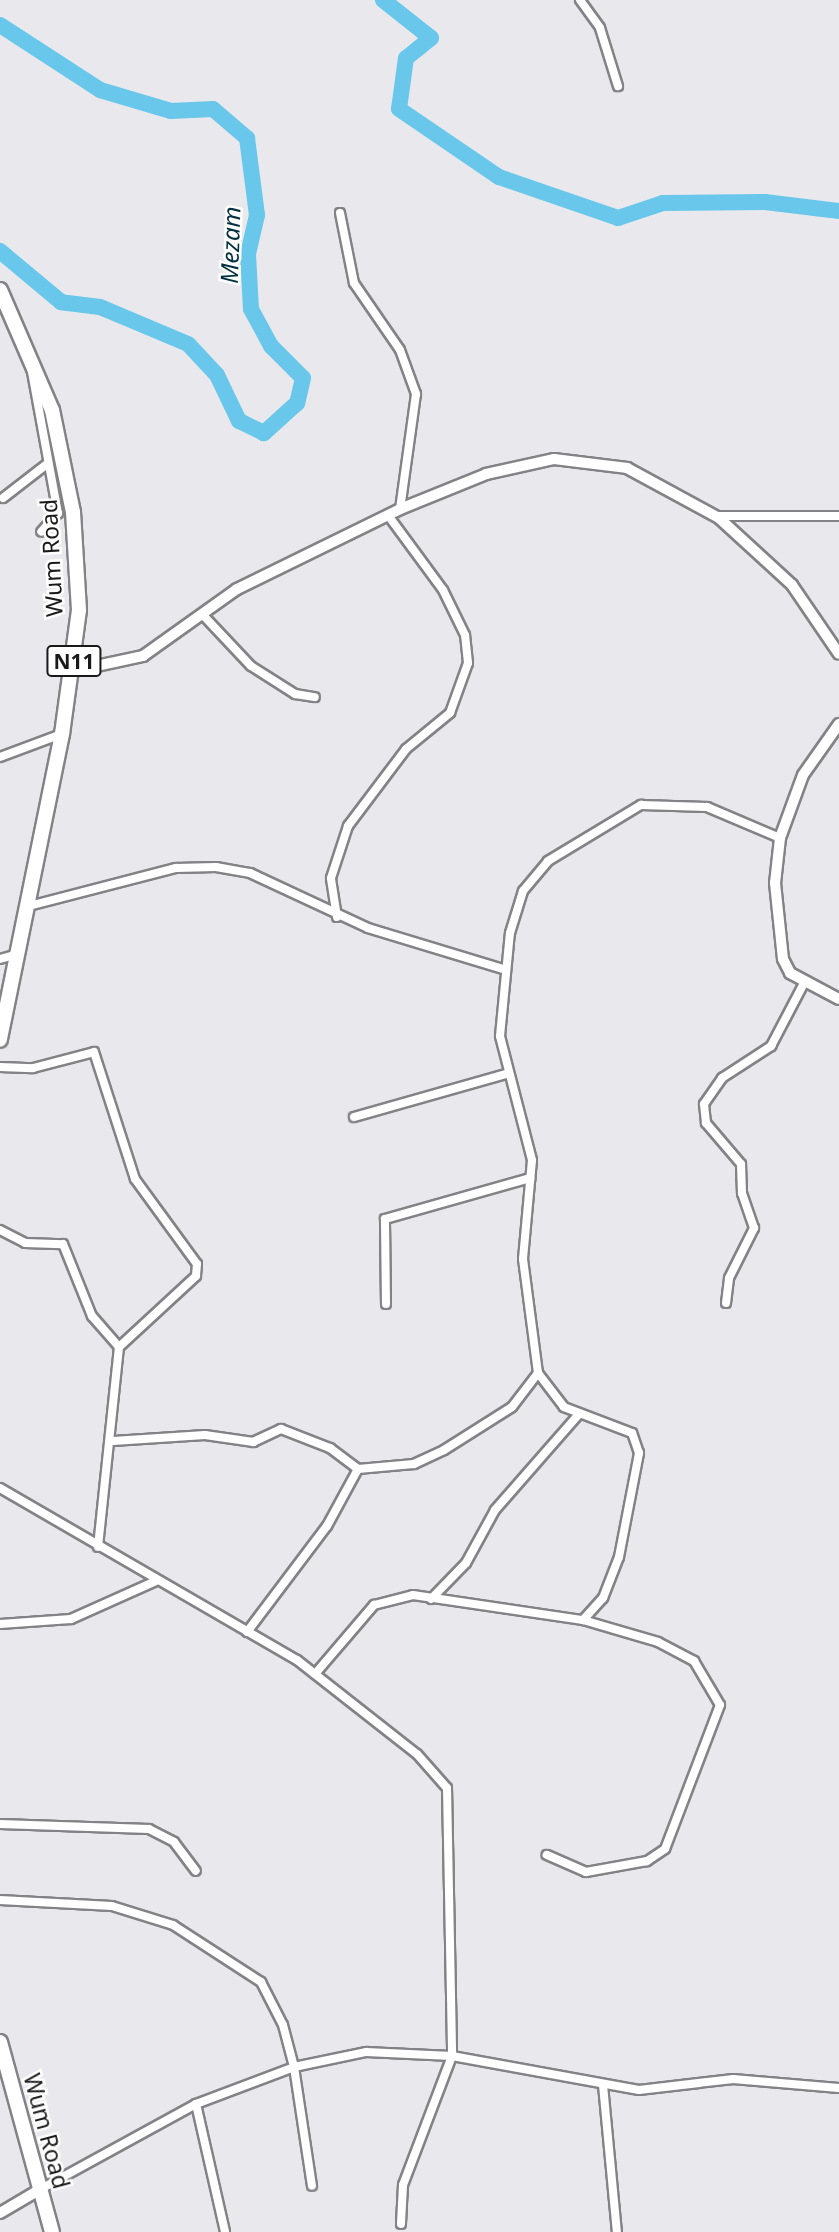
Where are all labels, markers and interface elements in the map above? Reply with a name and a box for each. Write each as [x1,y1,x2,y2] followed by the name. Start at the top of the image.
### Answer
[214,206,246,284] water label: Mezam
[34,498,68,618] street label: Wum Road
[46,644,102,678] road number: N11
[18,2070,76,2192] street label: Wum Road

